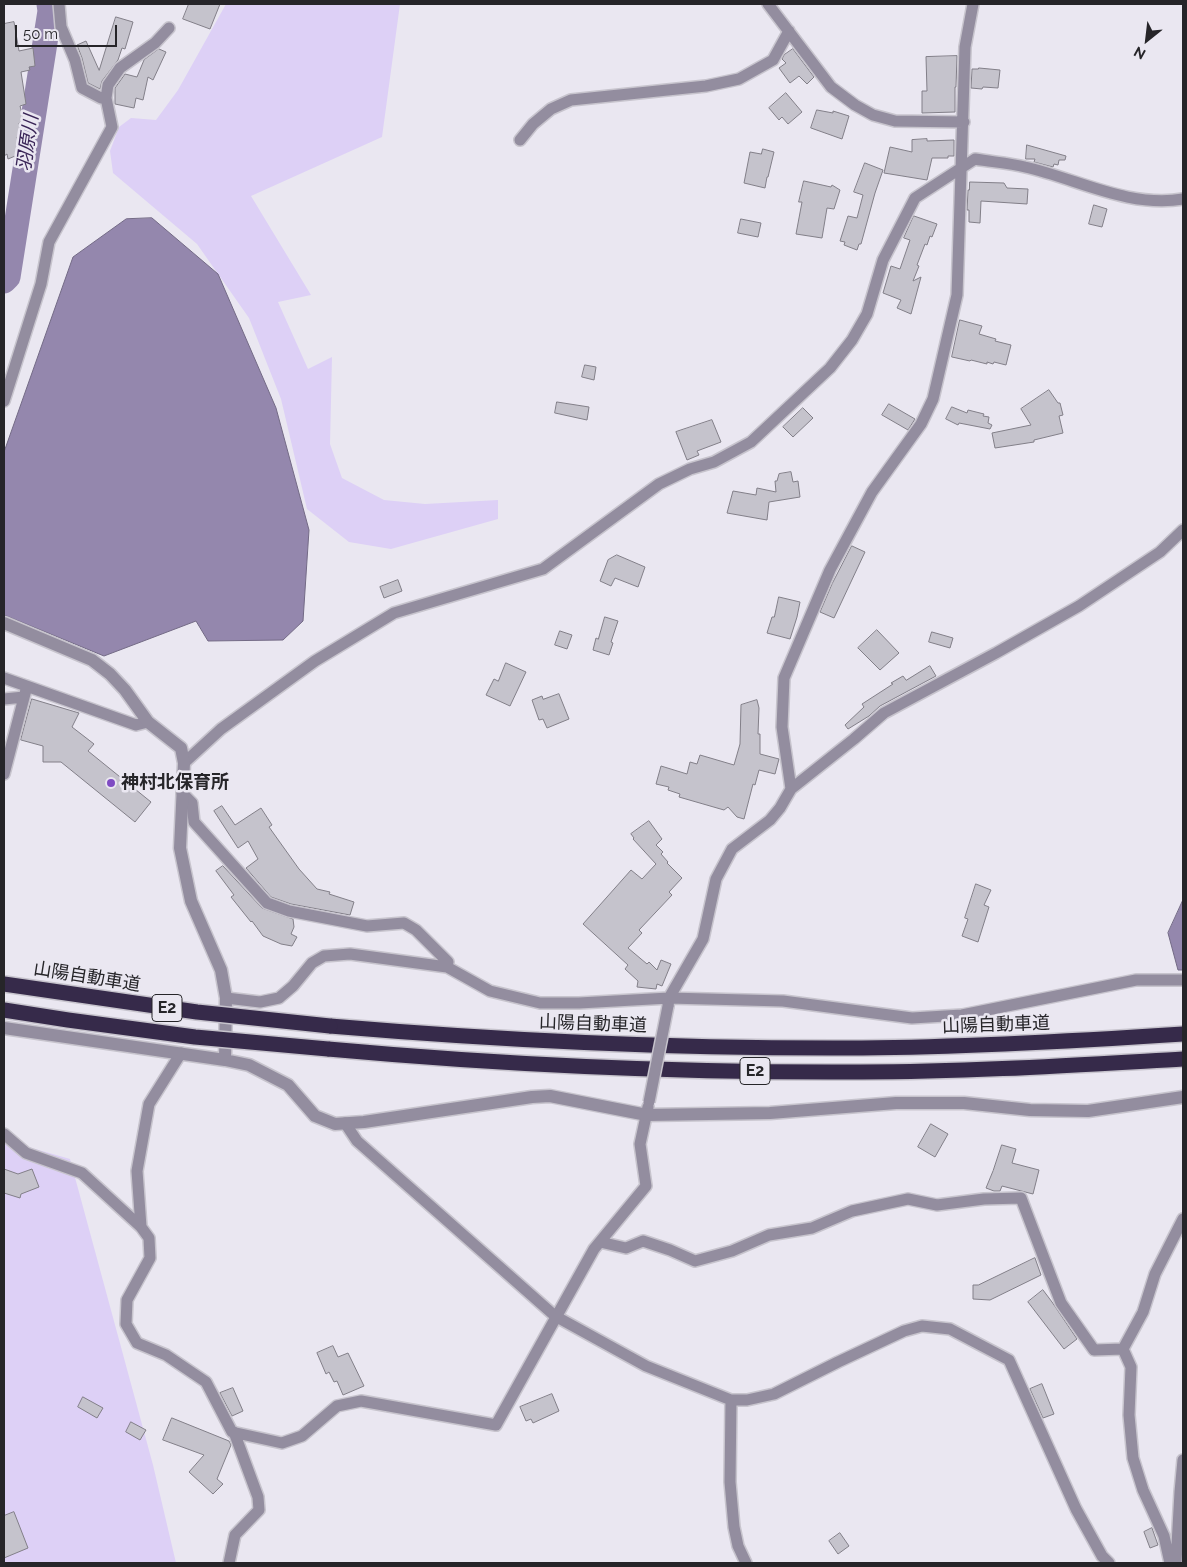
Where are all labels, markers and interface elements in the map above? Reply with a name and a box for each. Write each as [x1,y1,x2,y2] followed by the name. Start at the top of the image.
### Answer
[18,15,120,47] scale bar
[1122,15,1172,65] north arrow
[23,25,58,43] text: 50 m
[1131,44,1148,63] text: N
[13,113,43,173] water label: 羽原川
[121,772,229,794] place label: 神村北保育所
[105,777,117,789] marker: 神村北保育所
[32,958,142,996] street label: 山陽自動車道
[152,994,182,1021] road number: E2
[539,1011,647,1037] street label: 山陽自動車道
[942,1012,1050,1038] street label: 山陽自動車道
[740,1058,770,1084] road number: E2

